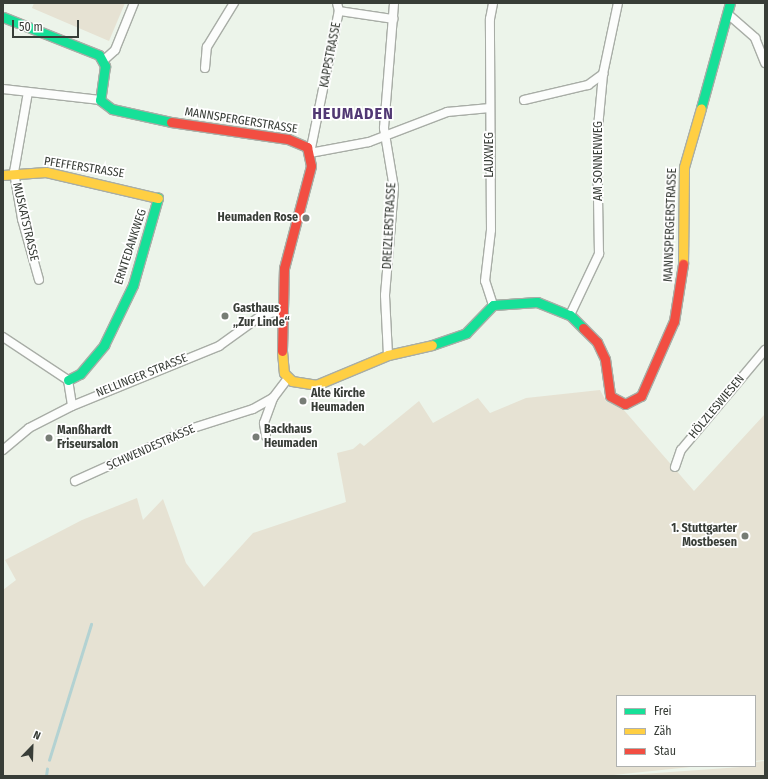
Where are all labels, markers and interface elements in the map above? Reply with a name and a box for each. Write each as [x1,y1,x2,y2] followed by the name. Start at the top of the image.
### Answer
[14,12,81,38] scale bar
[19,20,43,34] text: 50 m
[318,21,344,89] street label: KAPPSTRASSE
[312,104,394,124] district label: HEUMADEN
[184,105,298,137] street label: MANNSPERGERSTRASSE
[592,121,606,201] street label: AM SONNENWEG
[483,132,497,178] street label: LAUXWEG
[43,155,125,181] street label: PFEFFERSTRASSE
[662,168,680,282] street label: MANNSPERGERSTRASSE
[9,181,41,263] street label: MUSKATSTRASSE
[381,182,399,270] street label: DREIZLERSTRASSE
[112,207,150,287] street label: ERNTEDANKWEG
[218,211,298,225] place label: Heumaden Rose
[301,213,311,223] marker: Heumaden Rose
[233,302,290,330] place label: Gasthaus „Zur Linde“
[220,311,230,321] marker: Gasthaus „Zur Linde“
[94,351,190,401] street label: NELLINGER STRASSE
[686,372,748,442] street label: HÖLZLESWIESEN
[311,387,365,415] place label: Alte Kirche Heumaden
[298,396,308,406] marker: Alte Kirche Heumaden
[105,422,197,474] street label: SCHWENDESTRASSE
[264,423,318,451] place label: Backhaus Heumaden
[57,424,118,452] place label: Manßhardt Friseursalon
[251,432,261,442] marker: Backhaus Heumaden
[44,433,54,443] marker: Manßhardt Friseursalon
[671,522,737,550] place label: 1. Stuttgarter Mostbesen
[740,531,750,541] marker: 1. Stuttgarter Mostbesen
[616,695,756,767] legend
[654,704,672,718] text: Frei
[654,724,672,738] text: Zäh
[12,727,52,767] north arrow
[31,728,42,743] text: N
[654,744,676,758] text: Stau

